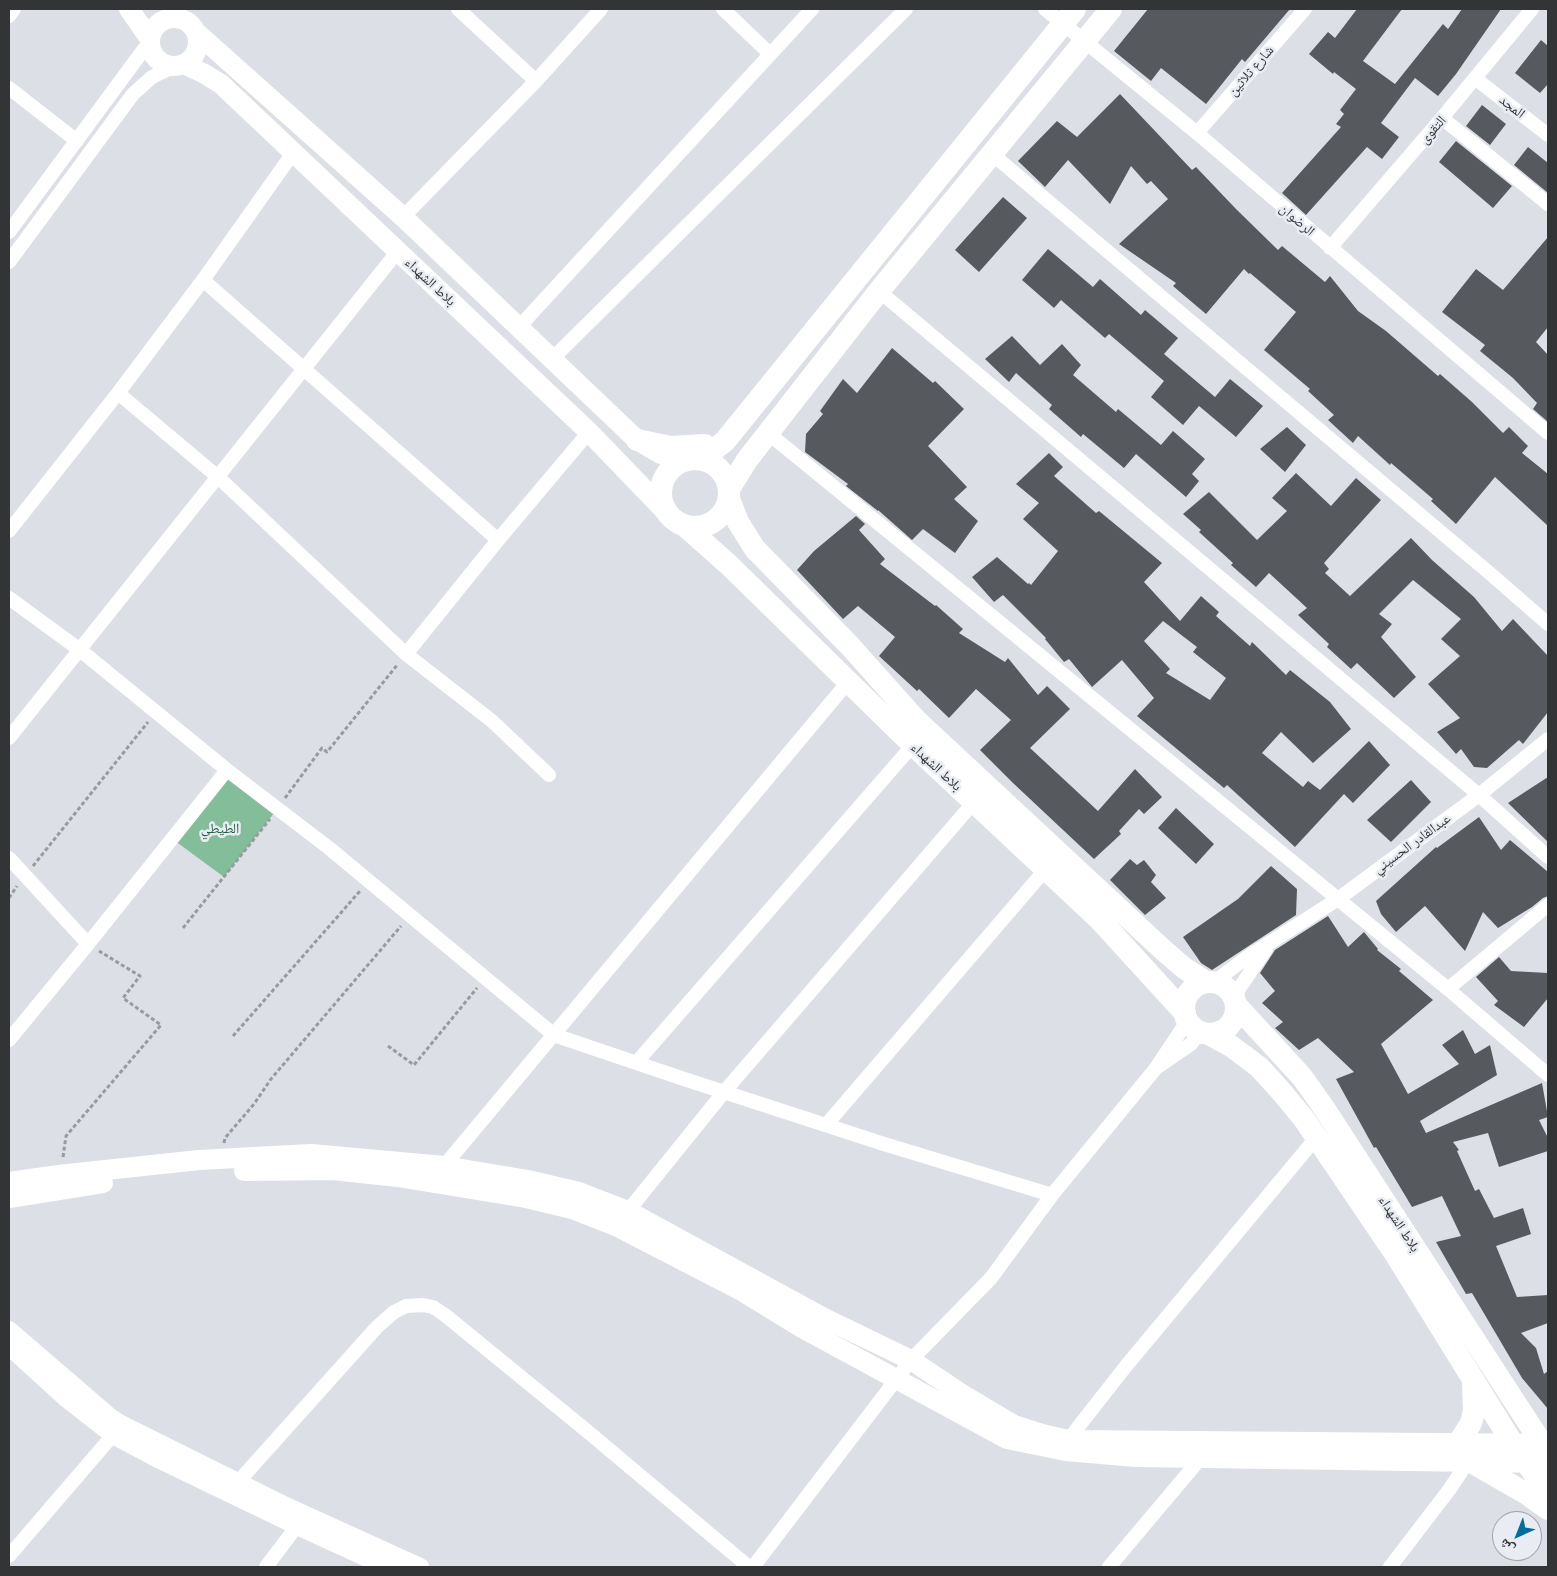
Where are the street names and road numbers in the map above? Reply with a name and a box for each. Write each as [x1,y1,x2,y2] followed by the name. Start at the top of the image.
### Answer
[1225,42,1277,100] street label: شارع ثلاثين
[1496,92,1528,122] street label: المجد
[1416,112,1450,148] street label: التقوى
[1276,200,1318,240] street label: الرضوان
[401,254,459,310] street label: بلاط الشهداء
[907,739,965,795] street label: بلاط الشهداء
[1370,810,1454,878] street label: عبدالقادر الحسيني
[1375,1193,1423,1255] street label: بلاط الشهداء

